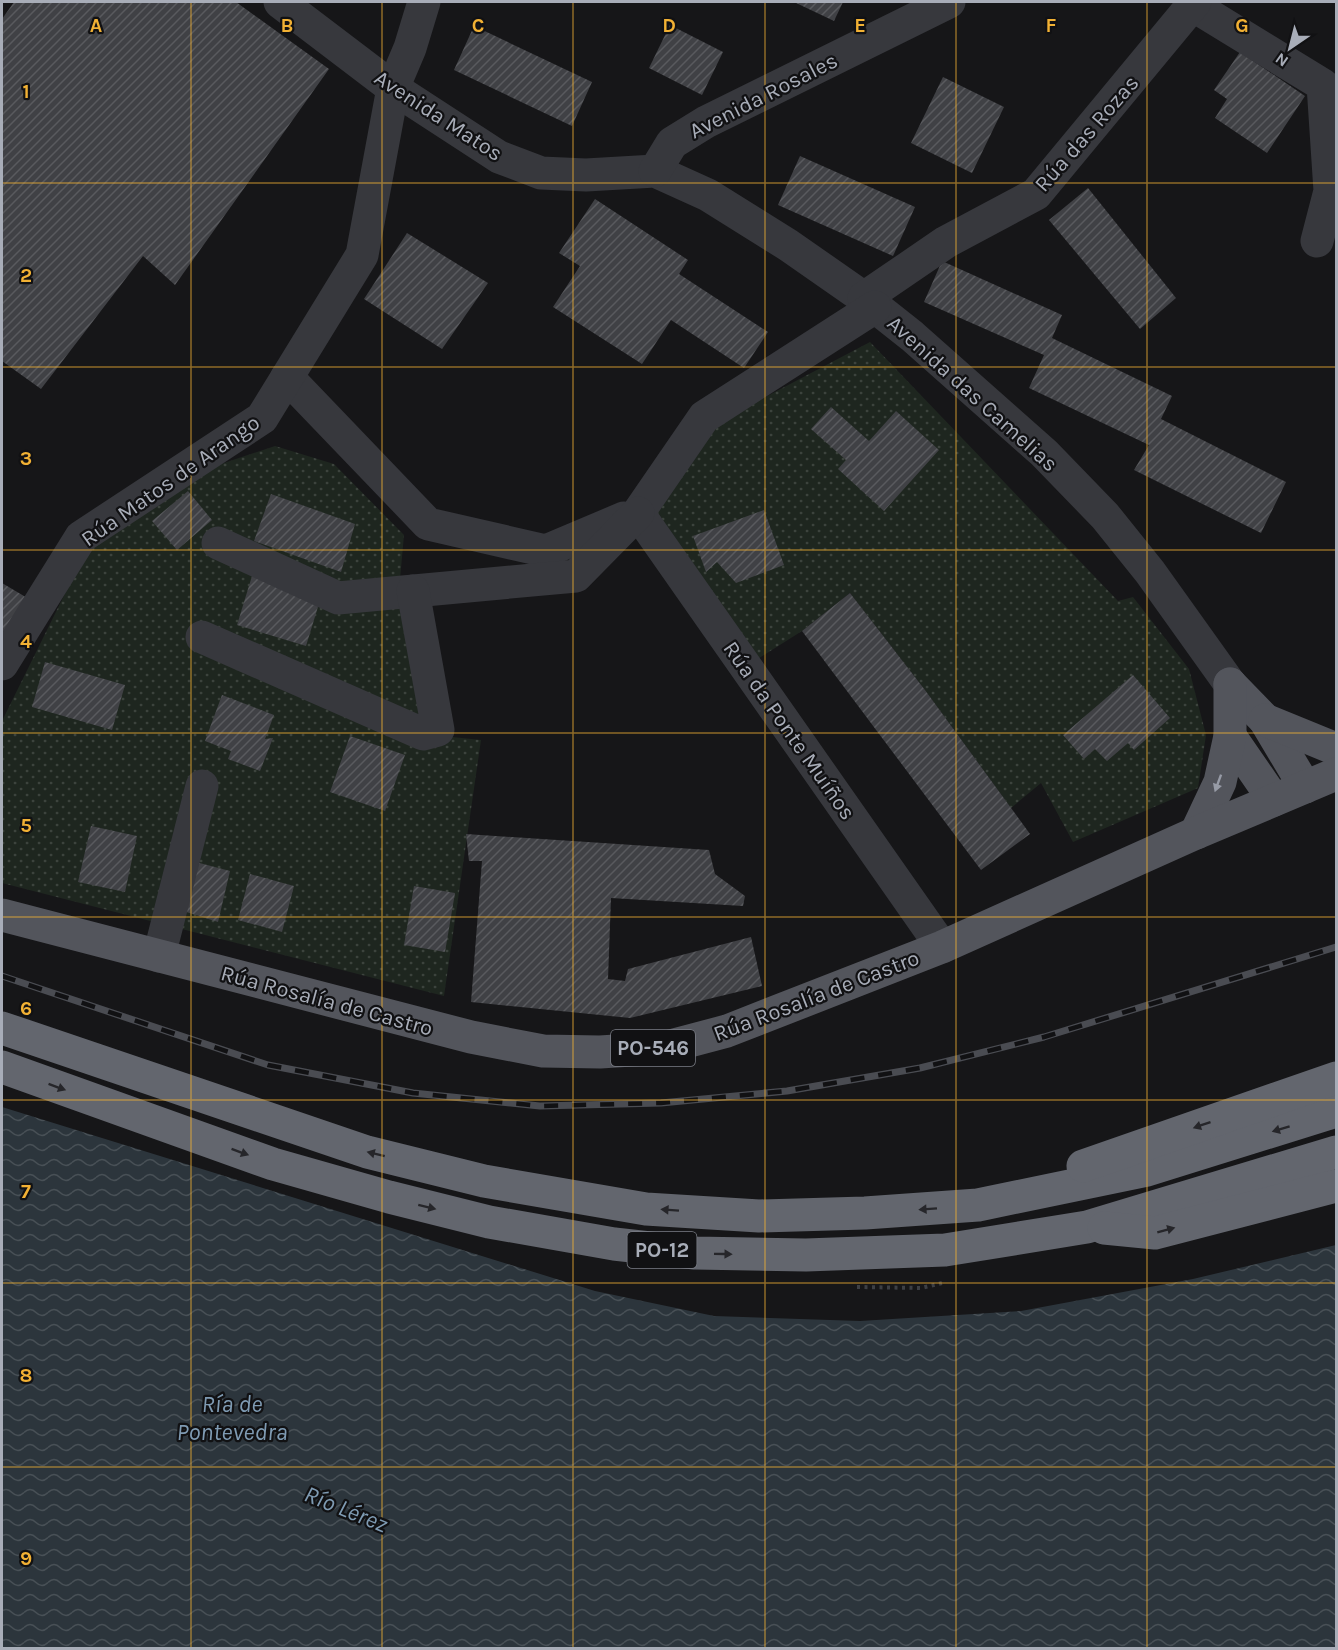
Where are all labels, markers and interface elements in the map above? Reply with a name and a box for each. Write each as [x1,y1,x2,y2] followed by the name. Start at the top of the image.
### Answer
[90,14,103,37] text: A
[281,14,293,37] text: B
[472,14,484,37] text: C
[662,14,676,37] text: D
[854,14,866,37] text: E
[1046,14,1057,37] text: F
[1235,14,1249,37] text: G
[1260,18,1320,78] north arrow
[685,47,842,144] street label: Avenida Rosales
[1272,49,1292,71] text: N
[370,65,507,167] street label: Avenida Matos
[1029,70,1144,197] street label: Rúa das Rozas
[22,80,30,103] text: 1
[20,264,32,287] text: 2
[882,310,1063,477] street label: Avenida das Camelias
[76,409,265,552] street label: Rúa Matos de Arango
[20,447,32,470] text: 3
[20,630,32,653] text: 4
[718,636,861,825] street label: Rúa da Ponte Muíños
[1213,774,1223,792] one-way arrow
[20,814,32,837] text: 5
[710,945,923,1047] street label: Rúa Rosalía de Castro
[218,960,436,1042] street label: Rúa Rosalía de Castro
[20,997,32,1020] text: 6
[611,1030,695,1066] road number: PO-546
[48,1082,66,1092] one-way arrow
[1193,1120,1211,1130] one-way arrow
[1272,1125,1290,1134] one-way arrow
[232,1147,250,1157] one-way arrow
[367,1148,385,1158] one-way arrow
[21,1180,31,1203] text: 7
[418,1202,437,1212] one-way arrow
[918,1204,937,1213] one-way arrow
[660,1206,679,1215] one-way arrow
[1157,1225,1175,1235] one-way arrow
[628,1232,696,1268] road number: PO-12
[714,1249,733,1259] one-way arrow
[20,1364,32,1387] text: 8
[176,1390,288,1446] water label: Ría de Pontevedra
[300,1480,392,1539] water label: Río Lérez
[20,1547,32,1570] text: 9

